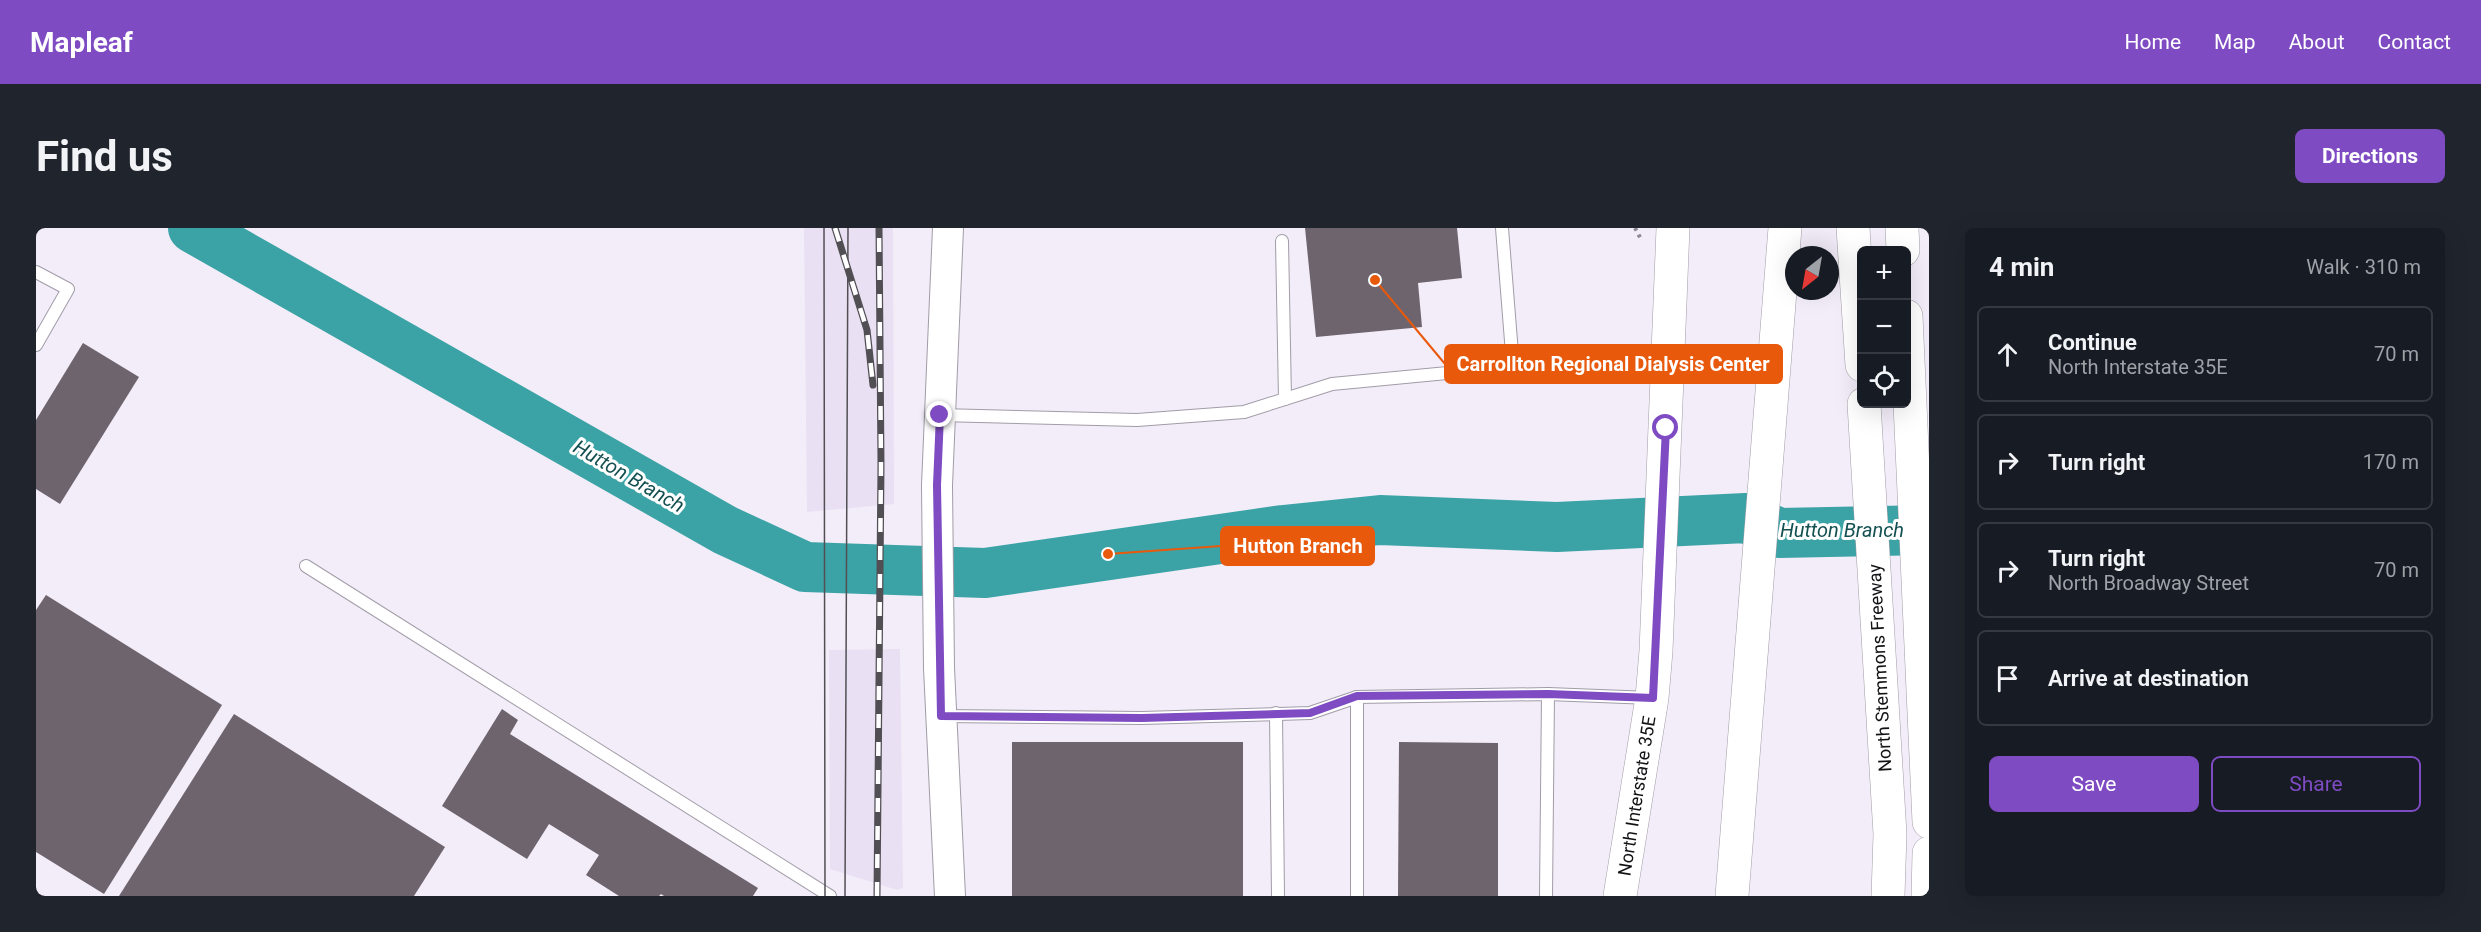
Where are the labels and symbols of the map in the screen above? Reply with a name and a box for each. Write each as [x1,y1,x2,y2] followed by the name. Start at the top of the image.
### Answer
[1785,246,1839,300] north arrow
[1445,345,1782,383] callout: Carrollton Regional Dialysis Center
[1457,352,1770,376] text: Carrollton Regional Dialysis Center
[926,401,952,427] route end
[1652,414,1678,440] route start
[569,435,689,517] water label: Hutton Branch
[1780,518,1904,542] water label: Hutton Branch
[1221,527,1374,565] callout: Hutton Branch
[1233,534,1363,558] text: Hutton Branch
[1864,563,1895,772] street label: North Stemmons Freeway
[1613,714,1660,877] street label: North Interstate 35E

